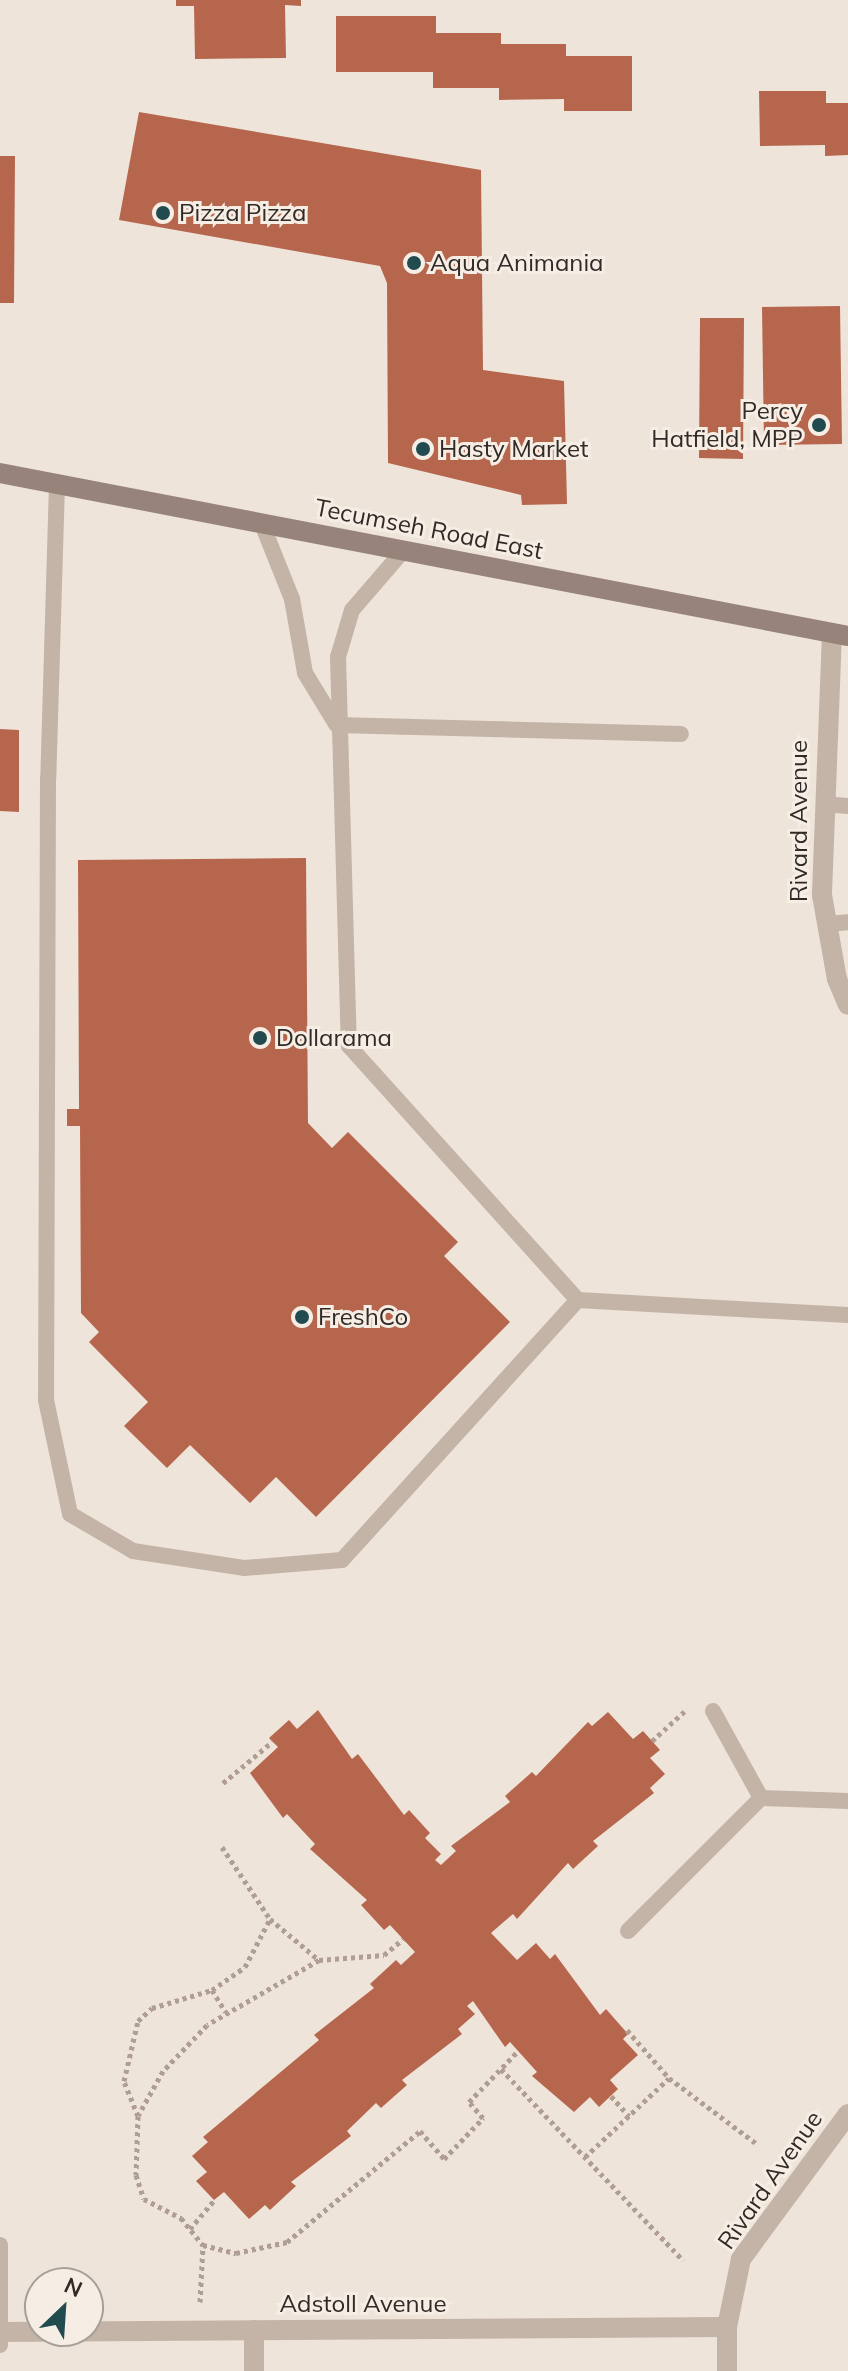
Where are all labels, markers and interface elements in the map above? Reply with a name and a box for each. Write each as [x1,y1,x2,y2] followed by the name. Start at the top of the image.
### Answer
[179,199,306,227] place label: Pizza Pizza
[154,204,172,222] marker: Pizza Pizza
[430,249,603,277] place label: Aqua Animania
[405,254,423,272] marker: Aqua Animania
[651,397,803,453] place label: Percy Hatfield, MPP
[810,416,828,434] marker: Percy Hatfield, MPP
[439,435,588,463] place label: Hasty Market
[414,440,432,458] marker: Hasty Market
[313,493,545,565] street label: Tecumseh Road East
[785,740,813,902] street label: Rivard Avenue
[276,1024,392,1052] place label: Dollarama
[251,1029,269,1047] marker: Dollarama
[318,1303,408,1331] place label: FreshCo
[293,1308,311,1326] marker: FreshCo
[712,2105,828,2255] street label: Rivard Avenue
[24,2267,104,2347] north arrow
[60,2271,87,2303] text: N
[280,2290,446,2318] street label: Adstoll Avenue

